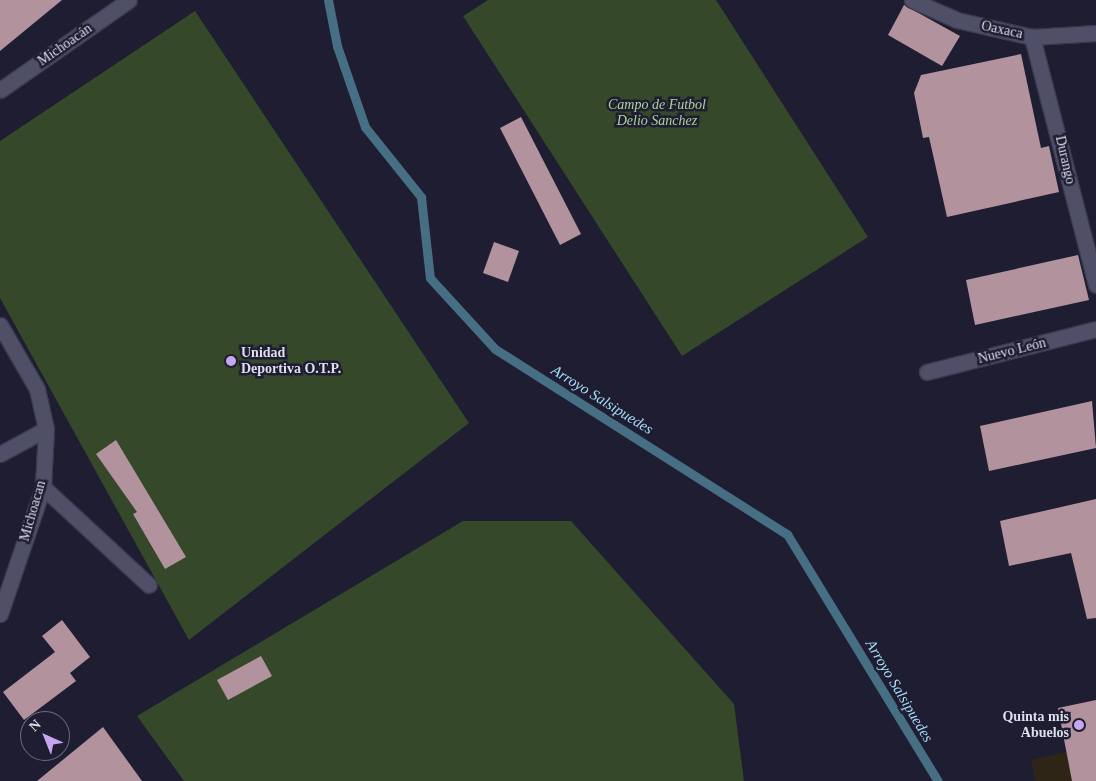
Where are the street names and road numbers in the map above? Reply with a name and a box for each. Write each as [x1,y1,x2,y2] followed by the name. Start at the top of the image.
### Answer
[980,17,1024,43] street label: Oaxaca
[35,20,95,70] street label: Michoacán
[1051,134,1079,186] street label: Durango
[976,334,1048,368] street label: Nuevo León
[16,479,50,543] street label: Michoacan

